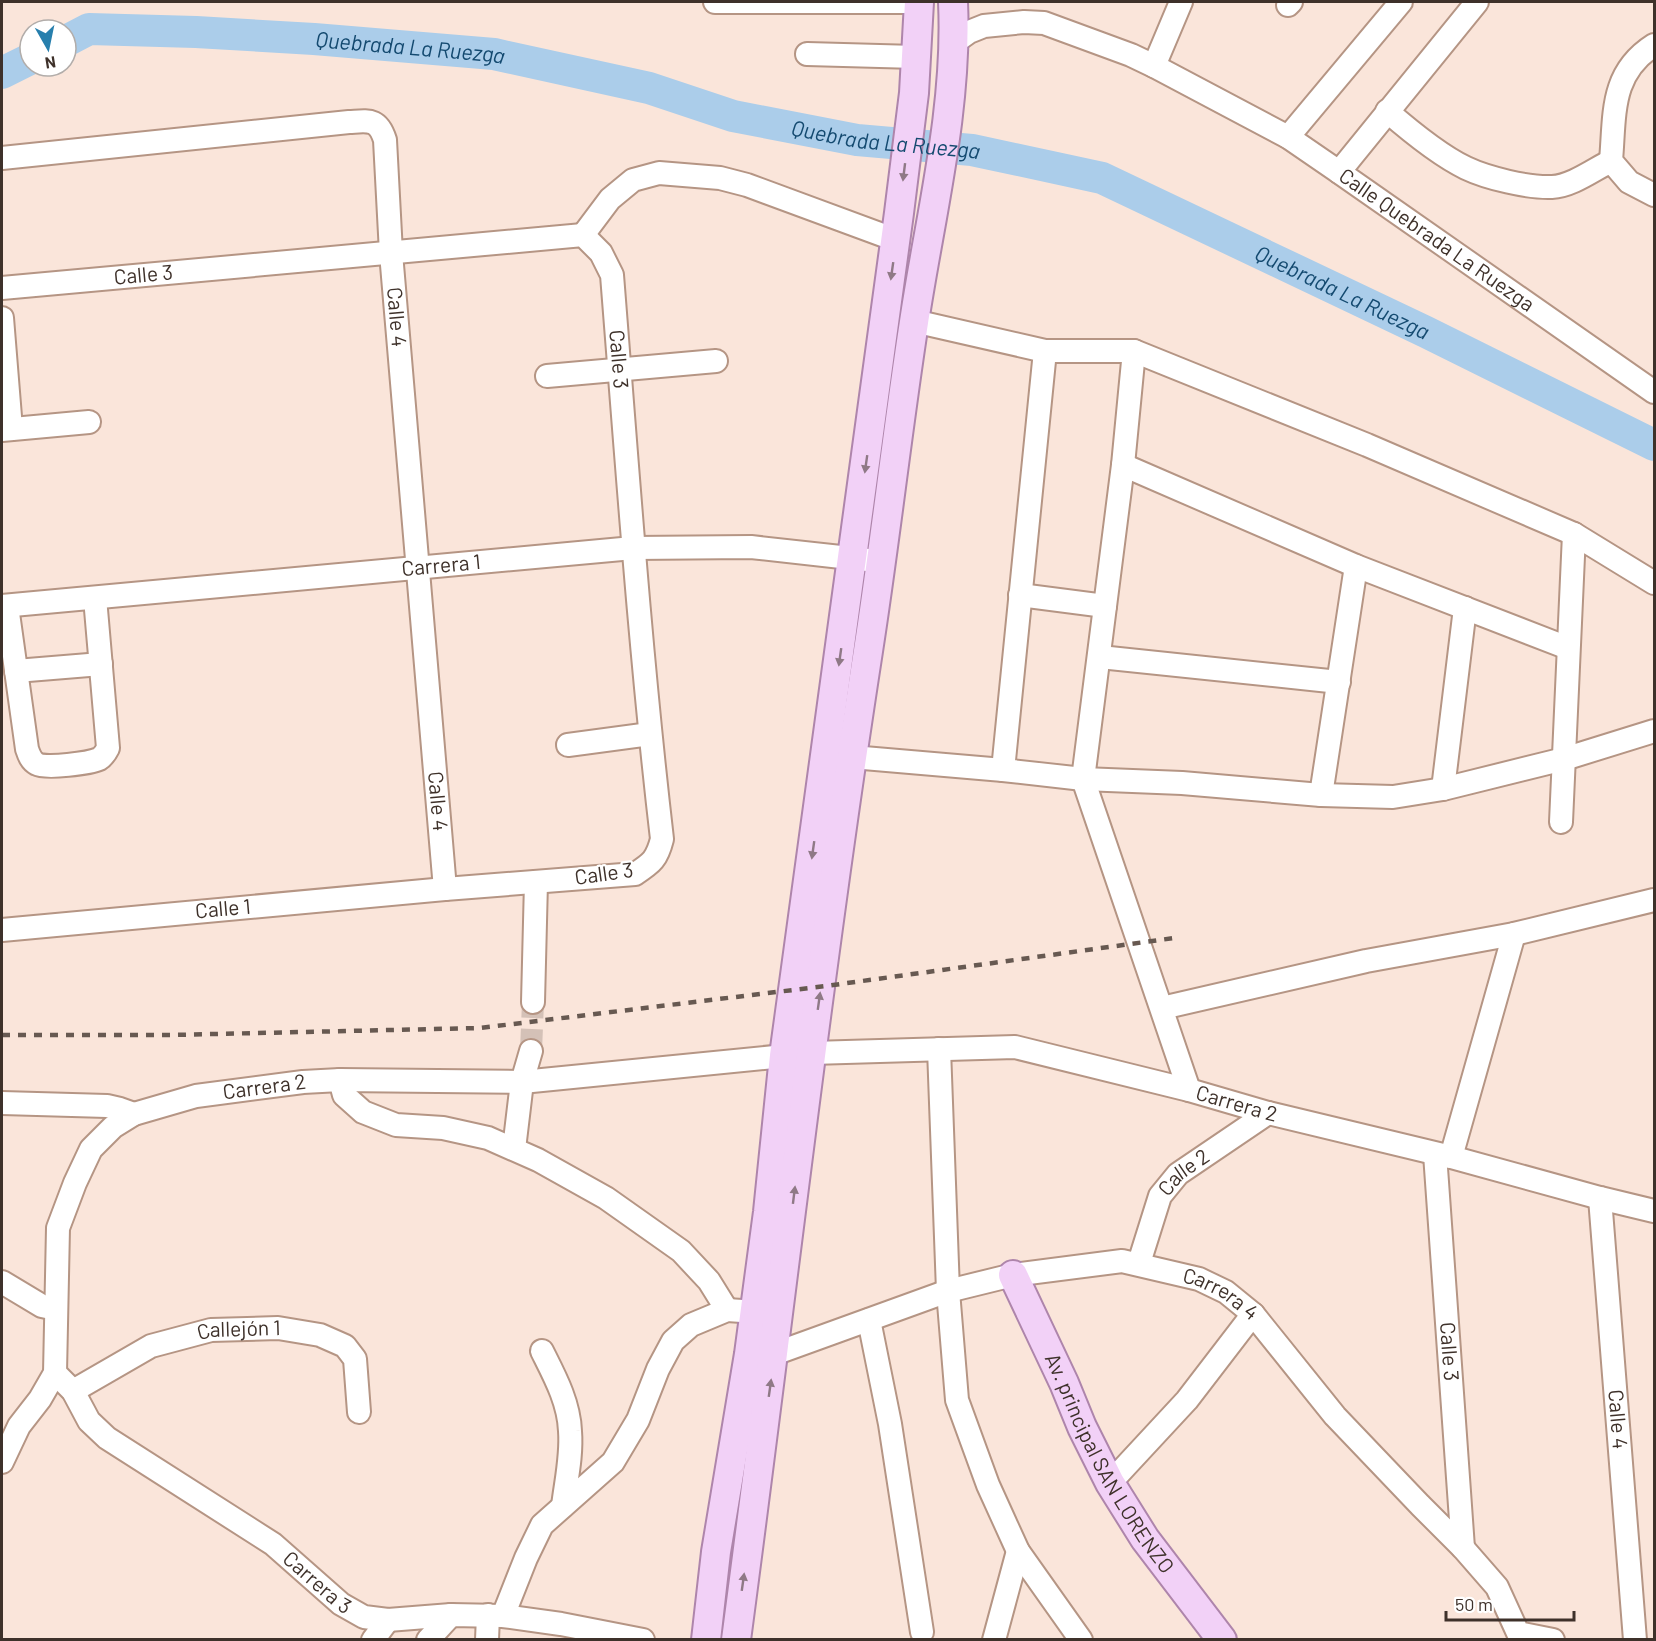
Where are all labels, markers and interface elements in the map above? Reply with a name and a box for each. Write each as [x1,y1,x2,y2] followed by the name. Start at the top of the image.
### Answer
[18,18,78,78] north arrow
[315,25,508,68] water label: Quebrada La Ruezga
[44,53,57,74] text: N
[790,114,983,163] water label: Quebrada La Ruezga
[1342,159,1542,319] street label: Calle Quebrada La Ruezga
[900,162,909,181] one-way arrow
[1250,241,1432,347] water label: Quebrada La Ruezga
[113,258,174,289] street label: Calle 3
[887,261,896,280] one-way arrow
[383,286,413,348] street label: Calle 4
[605,329,635,390] street label: Calle 3
[861,455,870,474] one-way arrow
[400,548,482,580] street label: Carrera 1
[835,648,844,667] one-way arrow
[424,770,454,832] street label: Calle 4
[808,841,817,860] one-way arrow
[573,856,635,889] street label: Calle 3
[194,893,252,922] street label: Calle 1
[814,992,823,1011] one-way arrow
[221,1068,307,1103] street label: Carrera 2
[1194,1079,1280,1126] street label: Carrera 2
[1152,1143,1213,1200] street label: Calle 2
[789,1185,799,1204] one-way arrow
[1181,1262,1264,1324] street label: Carrera 4
[194,1314,281,1344] street label: Callejón 1
[1436,1321,1465,1382] street label: Calle 3
[1041,1349,1180,1578] street label: Av. principal SAN LORENZO
[765,1379,774,1398] one-way arrow
[1604,1388,1634,1450] street label: Calle 4
[279,1545,356,1618] street label: Carrera 3
[739,1572,748,1591] one-way arrow
[1446,1584,1574,1622] scale bar
[1455,1593,1493,1615] text: 50 m

